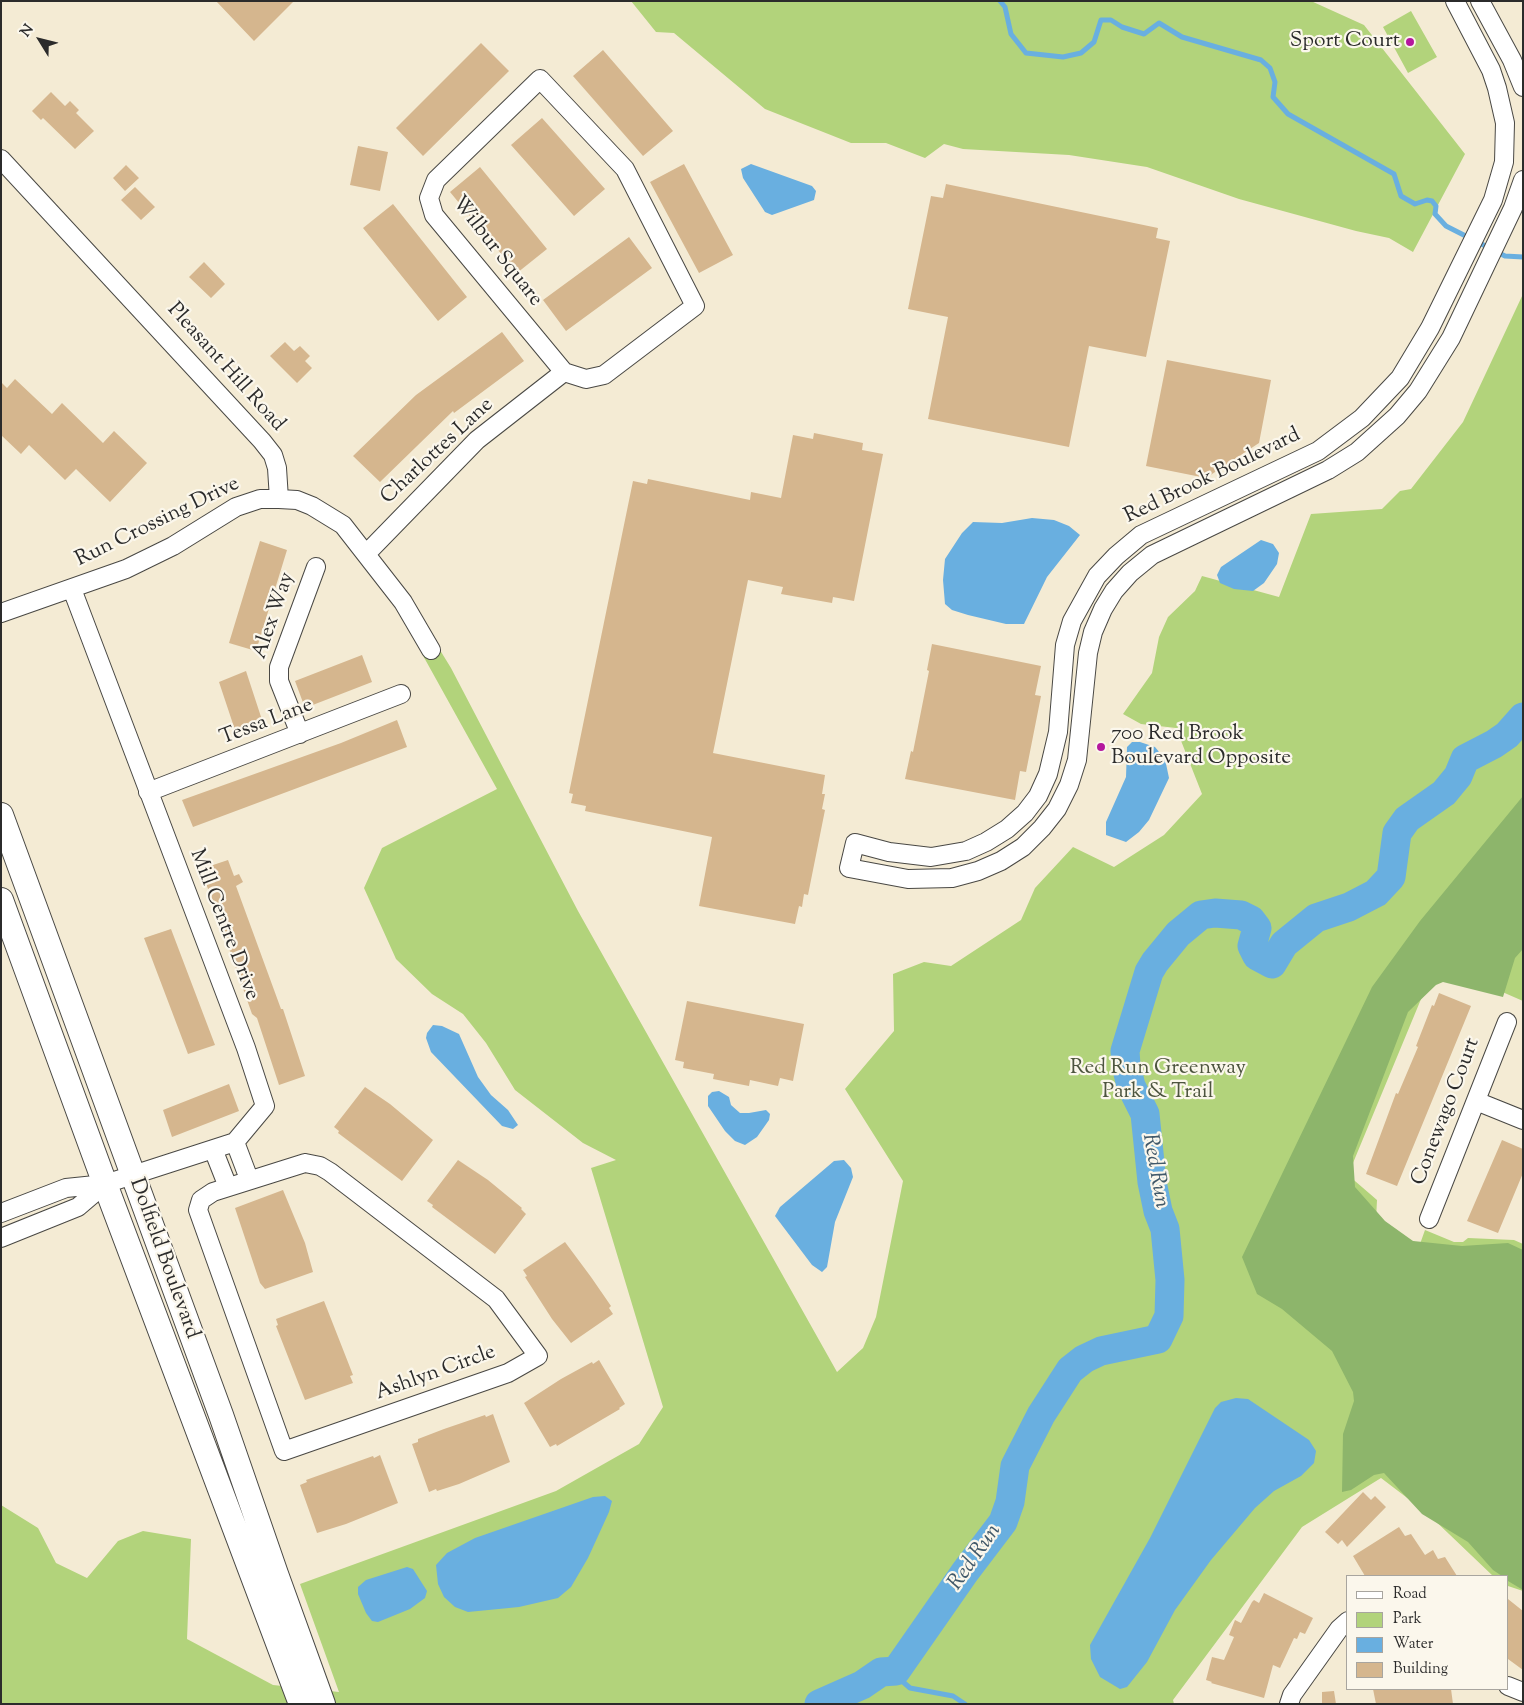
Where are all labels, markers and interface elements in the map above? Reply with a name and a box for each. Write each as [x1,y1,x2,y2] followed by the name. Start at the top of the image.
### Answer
[15,15,65,65] north arrow
[16,21,39,42] text: N
[1290,29,1400,55] place label: Sport Court
[1404,36,1416,48] marker: Sport Court
[445,192,547,312] street label: Wilbur Square
[161,298,289,438] street label: Pleasant Hill Road
[377,393,499,511] street label: Charlottes Lane
[1121,423,1305,531] street label: Red Brook Boulevard
[72,472,244,574] street label: Run Crossing Drive
[248,569,302,663] street label: Alex Way
[217,694,317,752] street label: Tessa Lane
[1111,722,1291,772] place label: 700 Red Brook Boulevard Opposite
[1095,741,1107,753] marker: 700 Red Brook Boulevard Opposite
[183,846,263,1004] street label: Mill Centre Drive
[1407,1035,1487,1189] street label: Conewago Court
[1070,1056,1246,1106] park label: Red Run Greenway Park & Trail
[1134,1132,1174,1210] water label: Red Run
[122,1175,204,1343] street label: Dolfield Boulevard
[373,1341,499,1407] street label: Ashlyn Circle
[944,1520,1008,1596] water label: Red Run
[1346,1575,1509,1690] legend
[1393,1584,1427,1605] text: Road
[1393,1609,1422,1630] text: Park
[1393,1634,1433,1655] text: Water
[1393,1659,1448,1680] text: Building

